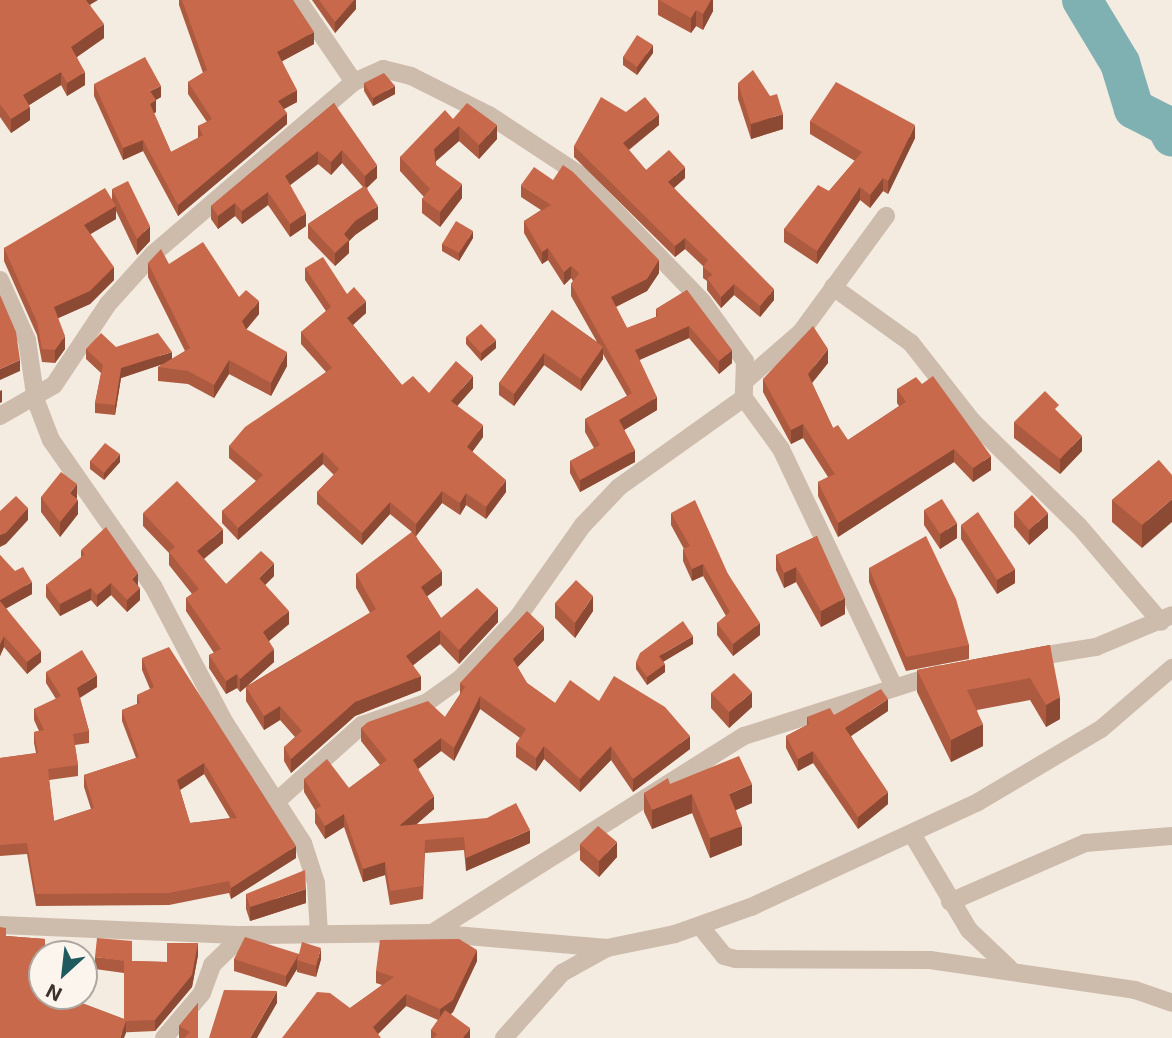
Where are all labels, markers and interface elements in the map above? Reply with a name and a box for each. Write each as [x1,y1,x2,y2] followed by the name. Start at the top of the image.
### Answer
[28,940,98,1010] north arrow
[42,979,66,1006] text: N

